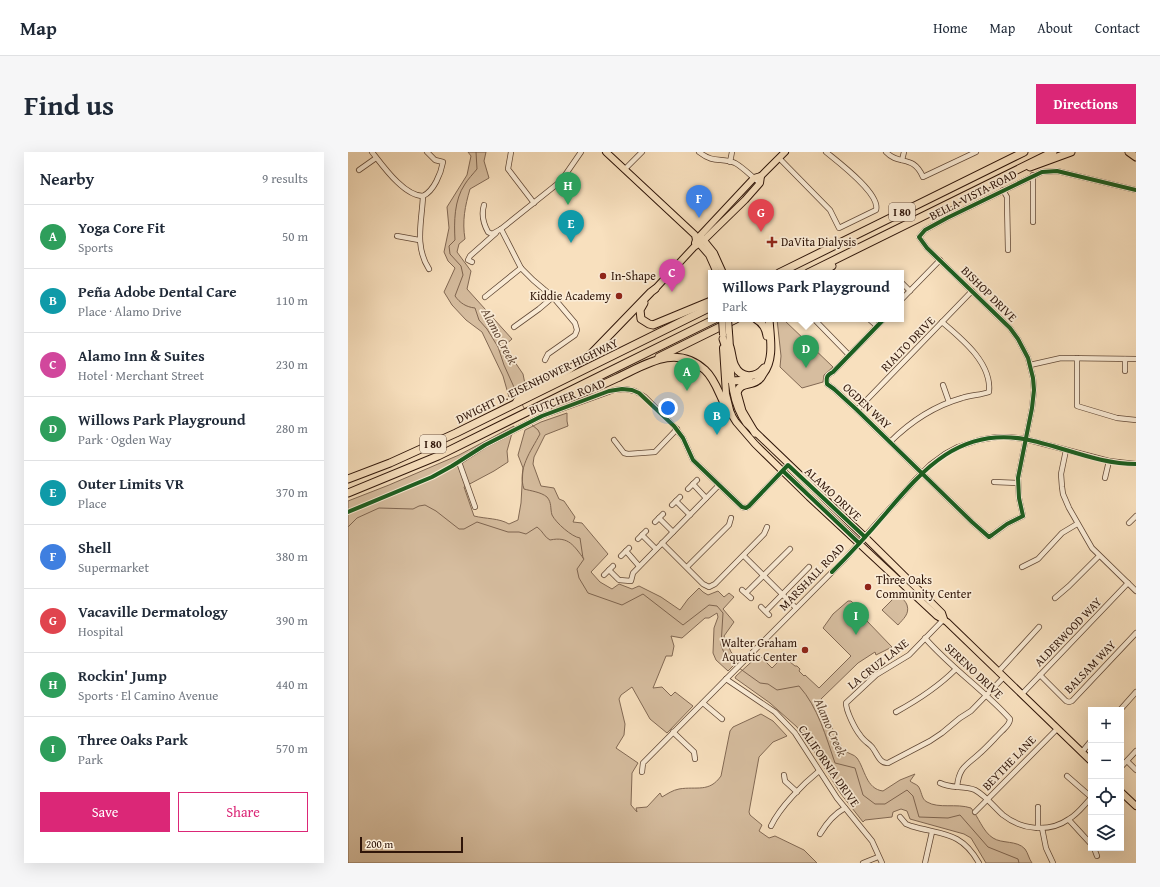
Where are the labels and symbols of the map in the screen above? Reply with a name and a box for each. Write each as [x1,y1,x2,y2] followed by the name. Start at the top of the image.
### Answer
[926,165,1020,224] street label: BELLA VISTA ROAD
[555,172,581,205] pin: H
[686,185,712,218] pin: F
[748,199,774,232] pin: G
[889,203,915,221] road number: I 80
[558,210,584,243] pin: E
[781,233,857,250] place label: DaVita Dialysis
[766,236,778,248] marker: DaVita Dialysis
[659,259,685,292] pin: C
[958,262,1021,325] street label: BISHOP DRIVE
[611,267,656,284] place label: In-Shape
[598,271,608,281] marker: In-Shape
[530,287,611,304] place label: Kiddie Academy
[614,291,624,301] marker: Kiddie Academy
[476,304,522,368] water label: Alamo Creek
[877,312,939,375] street label: RIALTO DRIVE
[453,334,621,427] street label: DWIGHT D. EISENHOWER HIGHWAY
[793,335,819,368] pin: D
[674,358,700,391] pin: A
[526,374,607,419] street label: BUTCHER ROAD
[839,379,895,433] street label: OGDEN WAY
[658,398,678,418] your location
[704,402,730,435] pin: B
[420,435,446,453] road number: I 80
[801,463,865,524] street label: ALAMO DRIVE
[775,539,848,614] street label: MARSHALL ROAD
[876,571,971,602] place label: Three Oaks Community Center
[863,582,873,592] marker: Three Oaks Community Center
[1030,593,1105,670] street label: ALDERWOOD WAY
[843,602,869,635] pin: I
[721,634,797,665] place label: Walter Graham Aquatic Center
[844,634,912,693] street label: LA CRUZ LANE
[1060,636,1119,697] street label: BALSAM WAY
[941,639,1007,702] street label: SERENO DRIVE
[800,645,810,655] marker: Walter Graham Aquatic Center
[809,694,852,759] water label: Alamo Creek
[795,721,864,810] street label: CALIFORNIA DRIVE
[978,731,1039,794] street label: BEYTHE LANE
[360,835,463,854] scale bar

